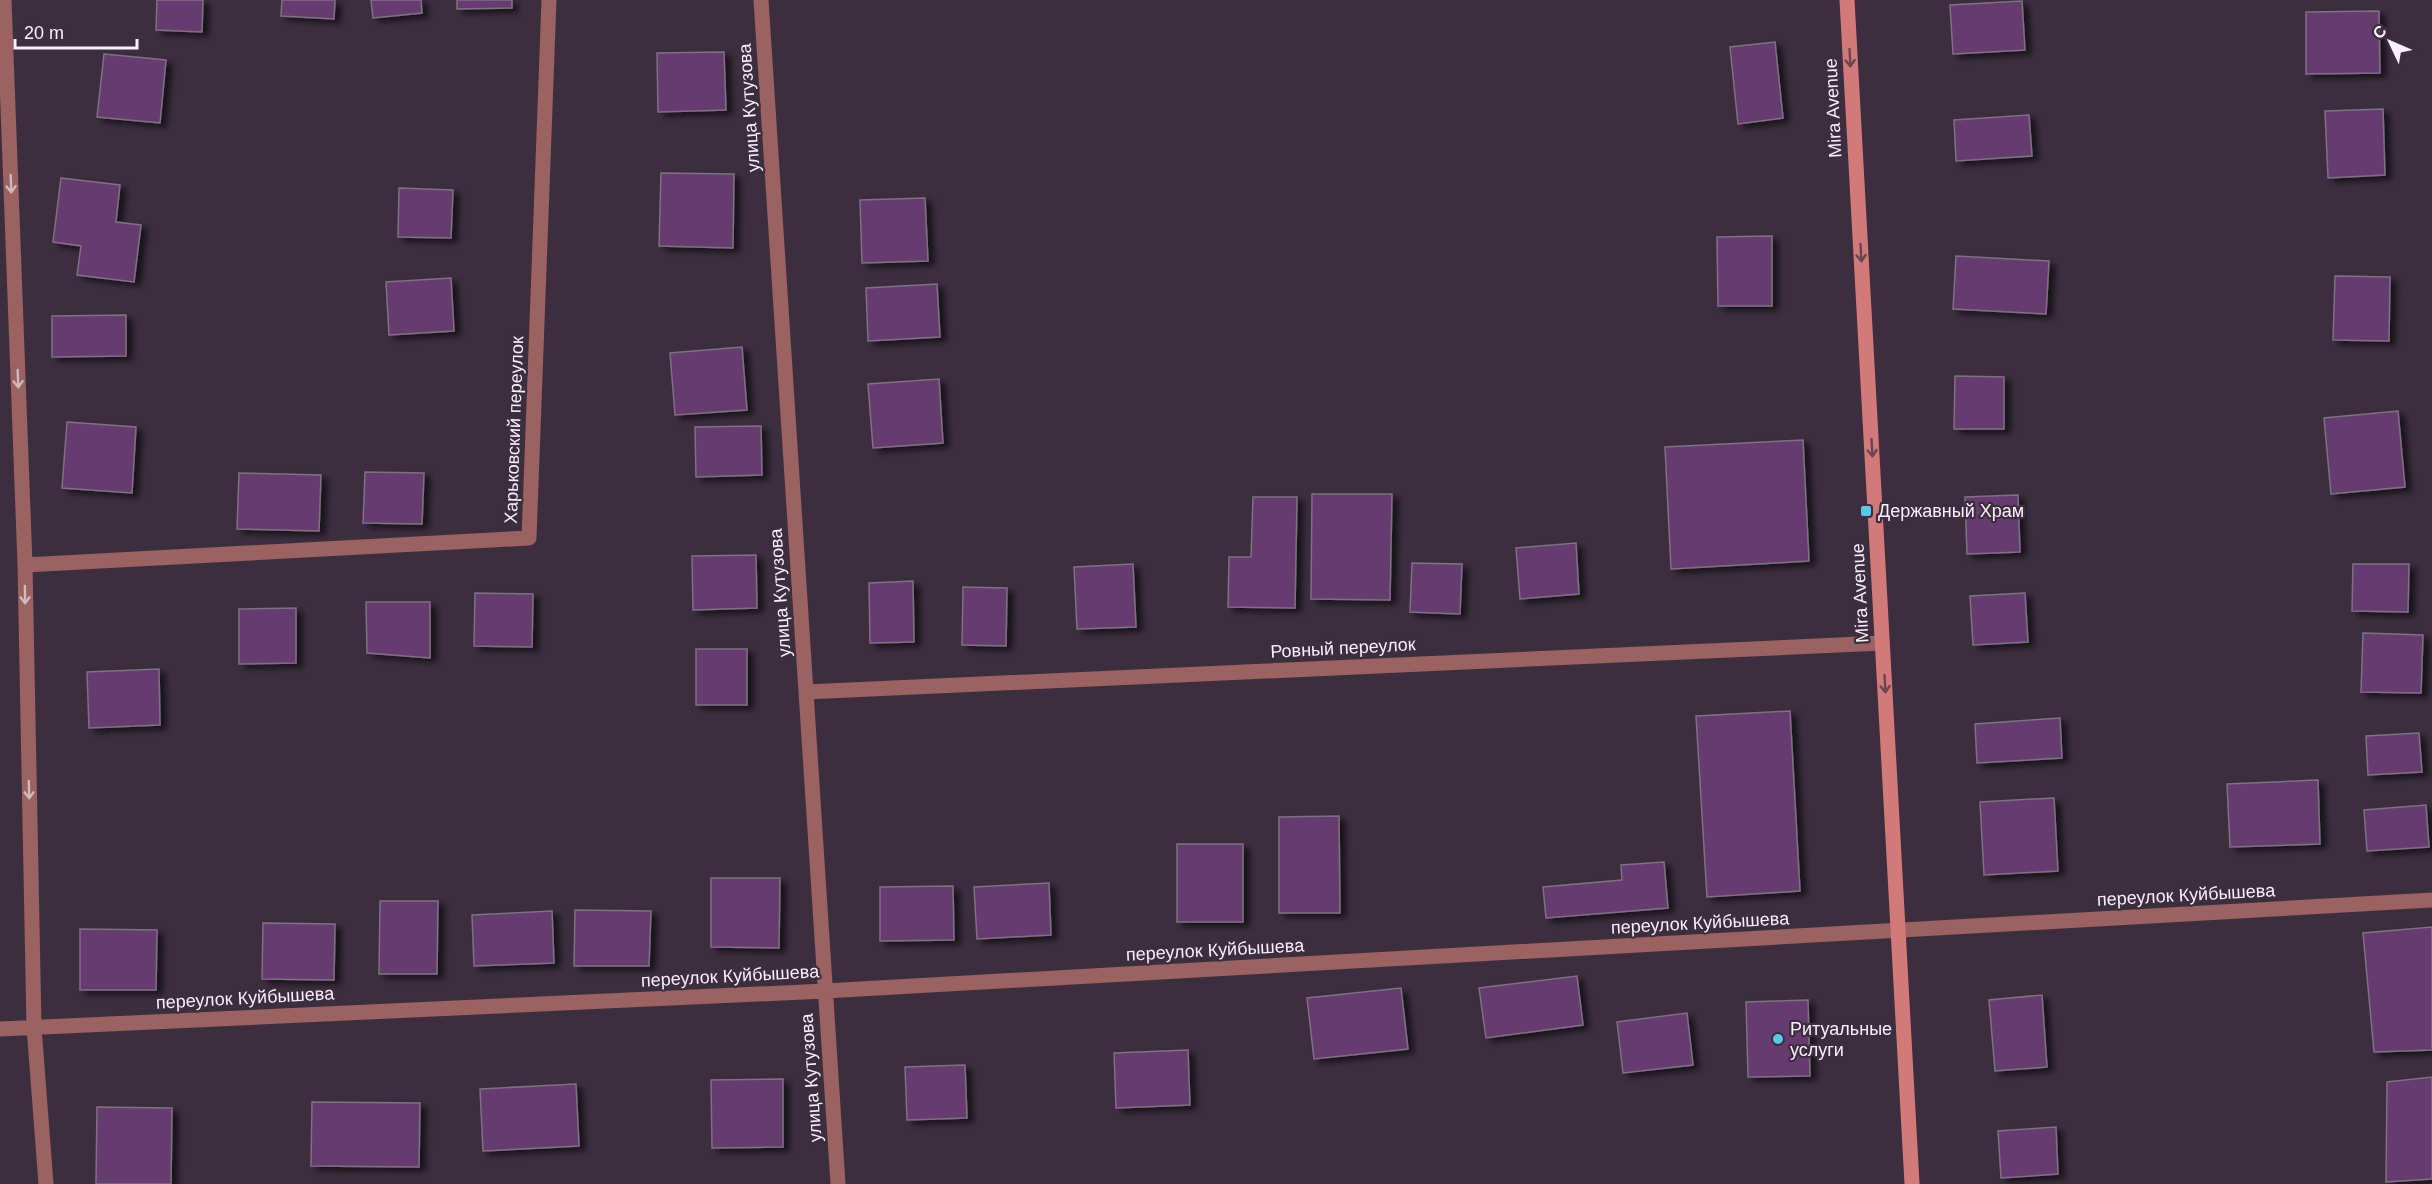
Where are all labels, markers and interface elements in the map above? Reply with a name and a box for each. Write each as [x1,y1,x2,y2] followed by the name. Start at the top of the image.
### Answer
[15,12,136,50] scale bar
[2360,12,2420,72] north arrow
[2369,22,2390,42] text: С
[24,23,64,43] text: 20 m
[734,42,763,173] street label: улица Кутузова
[1845,48,1856,68] one-way arrow
[1820,58,1846,158] street label: Mira Avenue
[5,174,17,194] one-way arrow
[1855,243,1866,263] one-way arrow
[501,336,527,524] street label: Харьковский переулок
[12,369,24,389] one-way arrow
[1866,437,1877,457] one-way arrow
[1878,501,2024,521] place label: Державный Храм
[1859,504,1873,518] marker: Державный Храм
[765,527,794,658] street label: улица Кутузова
[1847,543,1873,643] street label: Mira Avenue
[20,585,31,605] one-way arrow
[1270,634,1416,662] street label: Ровный переулок
[1879,674,1890,694] one-way arrow
[24,780,35,800] one-way arrow
[2096,880,2277,910] street label: переулок Куйбышева
[1610,908,1791,938] street label: переулок Куйбышева
[1125,935,1306,965] street label: переулок Куйбышева
[640,961,821,991] street label: переулок Куйбышева
[155,983,336,1013] street label: переулок Куйбышева
[796,1012,825,1143] street label: улица Кутузова
[1790,1019,1892,1060] place label: Ритуальные услуги
[1771,1032,1785,1046] marker: Ритуальные услуги

